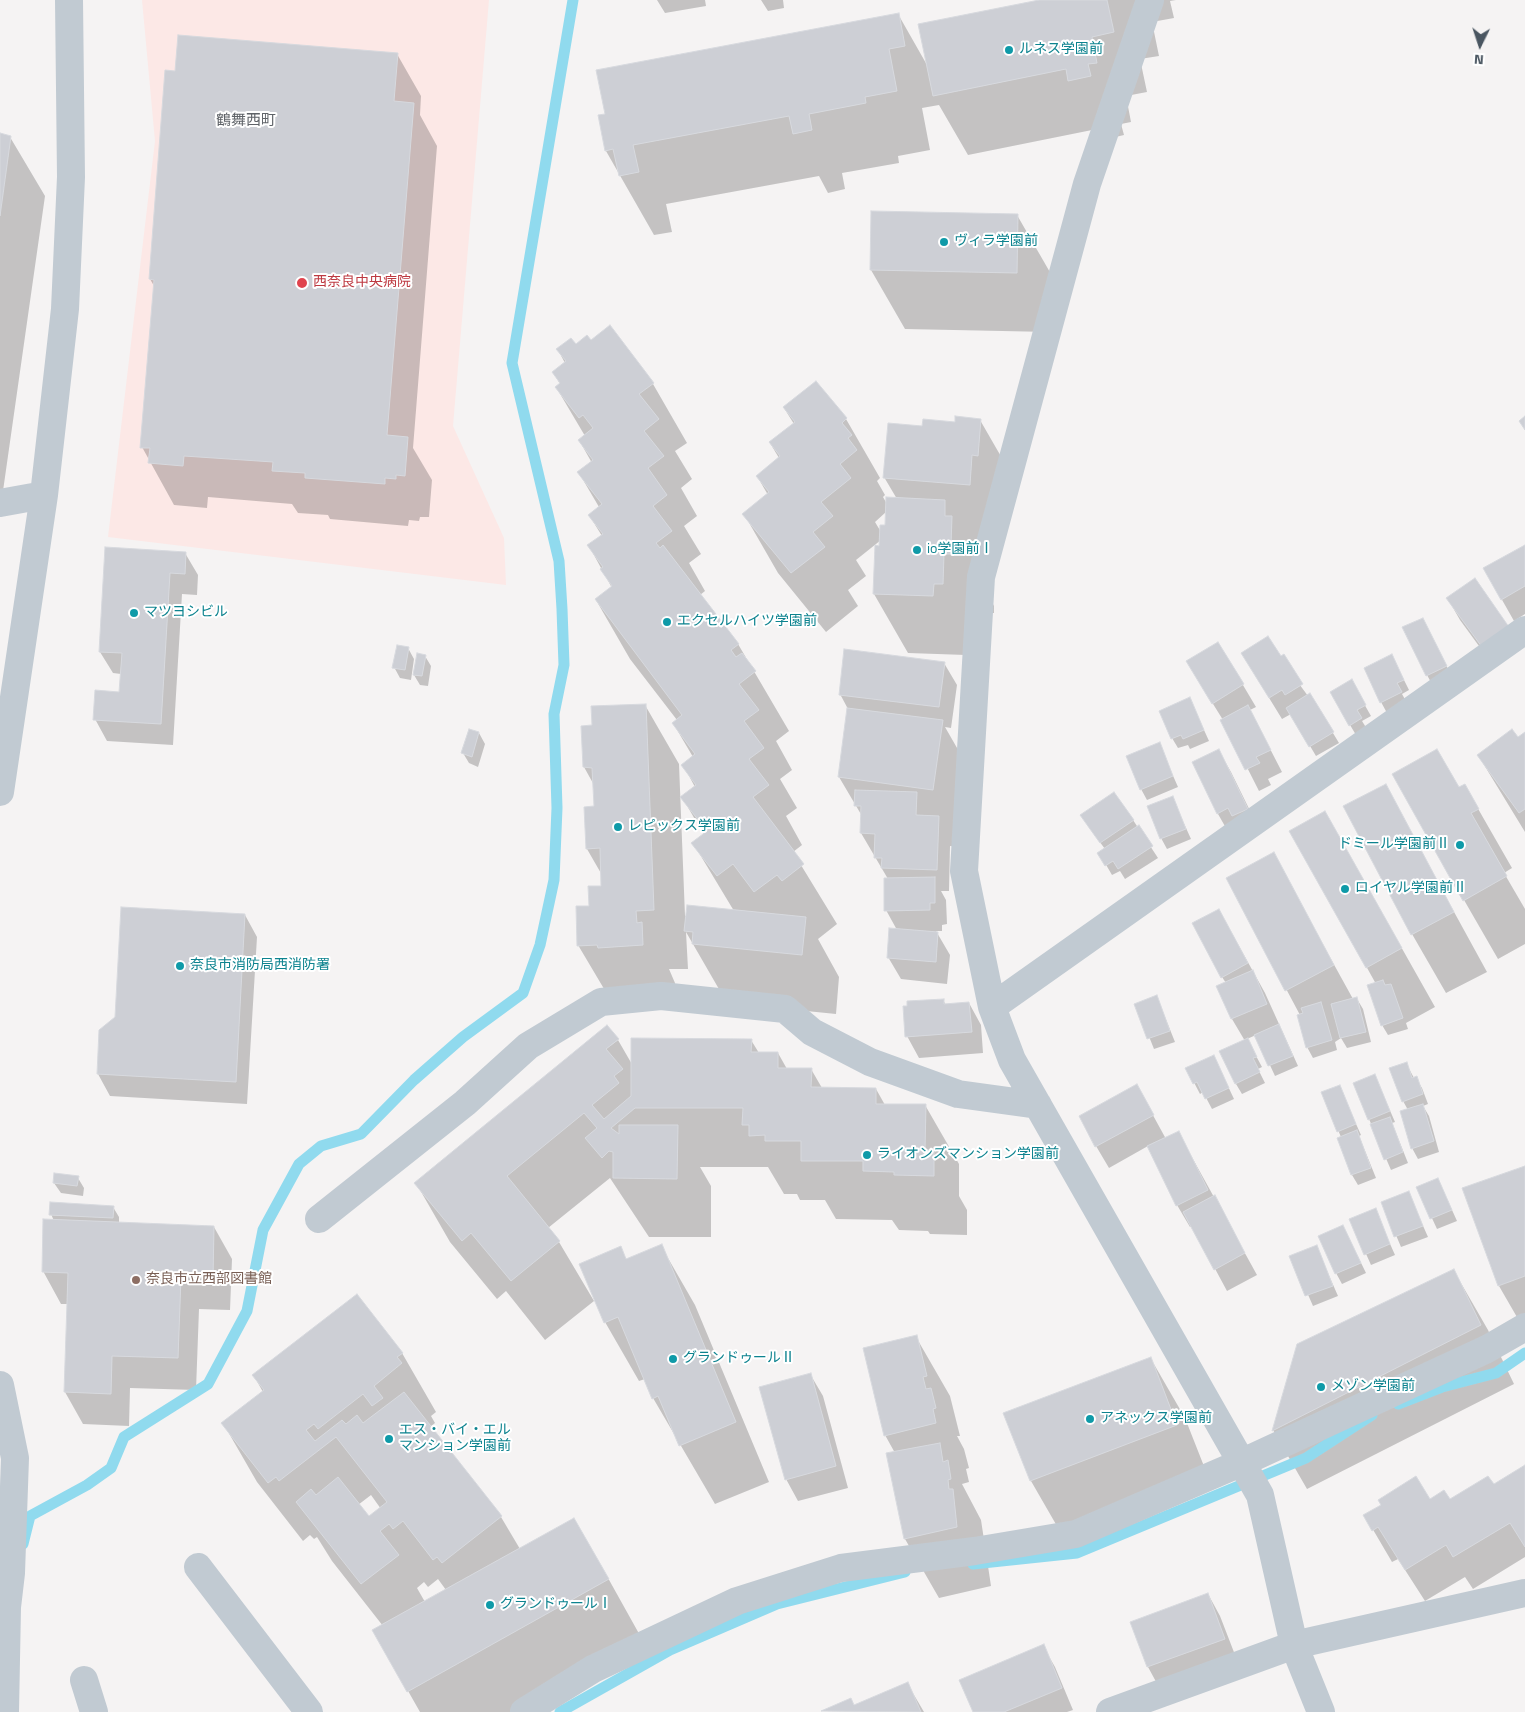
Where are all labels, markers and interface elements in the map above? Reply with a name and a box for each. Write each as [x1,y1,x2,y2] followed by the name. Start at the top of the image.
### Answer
[1455,20,1505,70] north arrow
[1019,42,1103,58] place label: ルネス学園前
[1003,44,1015,56] marker: ルネス学園前
[1473,50,1484,71] text: N
[216,112,276,130] district label: 鶴舞西町
[954,234,1038,250] place label: ヴィラ学園前
[938,236,950,248] marker: ヴィラ学園前
[313,275,411,291] place label: 西奈良中央病院
[295,276,309,290] marker: 西奈良中央病院
[927,542,993,558] place label: io学園前Ⅰ
[911,544,923,556] marker: io学園前Ⅰ
[144,605,228,621] place label: マツヨシビル
[128,607,140,619] marker: マツヨシビル
[677,614,817,630] place label: エクセルハイツ学園前
[661,616,673,628] marker: エクセルハイツ学園前
[628,819,740,835] place label: レピックス学園前
[612,821,624,833] marker: レピックス学園前
[1338,837,1450,853] place label: ドミール学園前Ⅱ
[1454,839,1466,851] marker: ドミール学園前Ⅱ
[1355,881,1467,897] place label: ロイヤル学園前Ⅱ
[1339,883,1351,895] marker: ロイヤル学園前Ⅱ
[190,958,330,974] place label: 奈良市消防局西消防署
[174,960,186,972] marker: 奈良市消防局西消防署
[877,1147,1059,1163] place label: ライオンズマンション学園前
[861,1149,873,1161] marker: ライオンズマンション学園前
[146,1272,272,1288] place label: 奈良市立西部図書館
[130,1274,142,1286] marker: 奈良市立西部図書館
[683,1351,795,1367] place label: グランドゥールⅡ
[667,1353,679,1365] marker: グランドゥールⅡ
[1331,1379,1415,1395] place label: メゾン学園前
[1315,1381,1327,1393] marker: メゾン学園前
[1100,1411,1212,1427] place label: アネックス学園前
[1084,1413,1096,1425] marker: アネックス学園前
[399,1423,511,1455] place label: エス・バイ・エル マンション学園前
[383,1433,395,1445] marker: エス・バイ・エル マンション学園前
[500,1597,612,1613] place label: グランドゥールⅠ
[484,1599,496,1611] marker: グランドゥールⅠ

